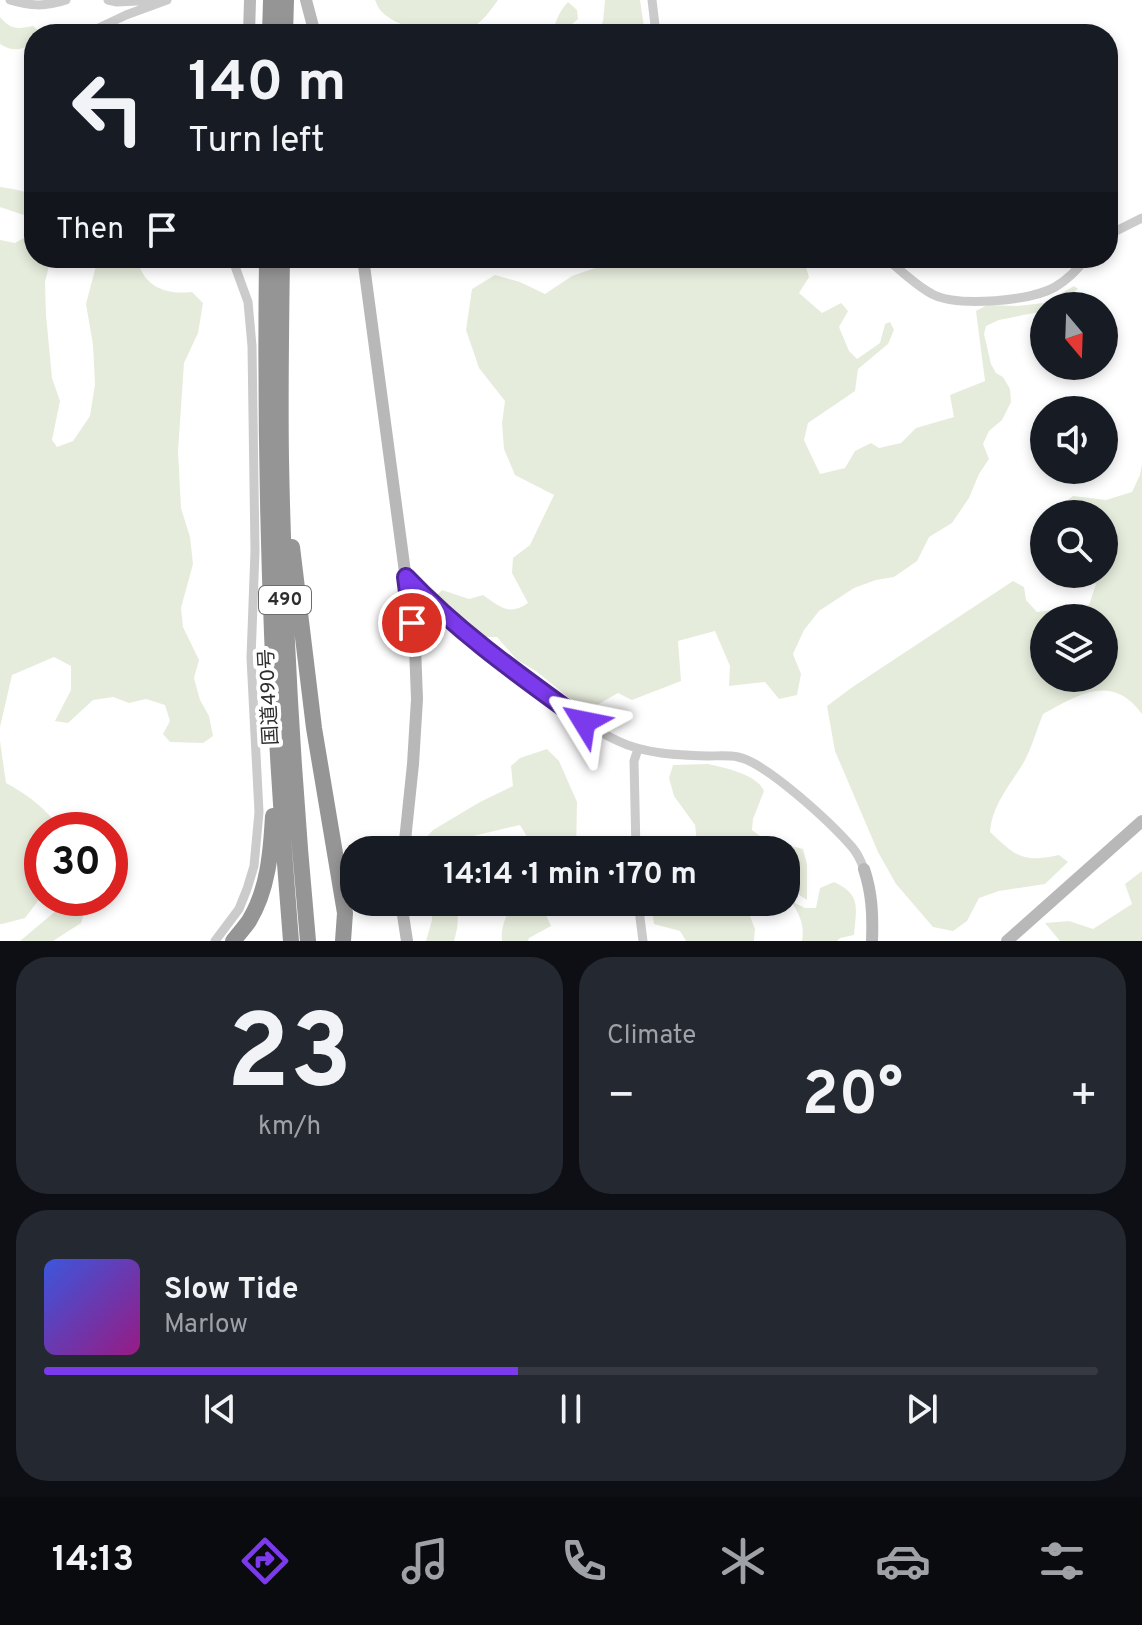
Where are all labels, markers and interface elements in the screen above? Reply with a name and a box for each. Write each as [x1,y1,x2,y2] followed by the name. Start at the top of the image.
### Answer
[188,50,346,120] text: 140 m
[56,56,160,160] icon: left
[188,119,325,165] text: Turn left
[140,208,184,252] icon: arrive
[56,212,124,249] text: Then
[1030,292,1118,380] north arrow
[1030,292,1118,692] map controls
[1030,396,1118,484] button: sound
[1030,500,1118,588] button: search
[259,586,311,614] road number: 490
[378,589,446,657] pin
[390,601,434,645] icon: arrive
[1030,604,1118,692] button: layers
[254,648,286,746] street label: 国道490号
[542,680,626,764] position arrow
[24,812,128,916] speed limit sign: 30
[443,857,697,894] text: 14:14 · 1 min · 170 m
[227,993,352,1125] text: 23
[607,1020,696,1053] text: Climate
[802,1060,903,1136] text: 20°
[607,1070,635,1126] text: −
[1070,1070,1098,1126] text: +
[258,1111,321,1144] text: km/h
[164,1272,298,1309] text: Slow Tide
[164,1309,248,1342] text: Marlow
[198,1387,242,1431] icon: previous
[549,1387,593,1431] icon: pause
[900,1387,944,1431] icon: next
[237,1533,293,1589] icon: directions
[397,1533,453,1589] icon: music
[556,1533,612,1589] icon: phone
[715,1533,771,1589] icon: climate
[875,1533,931,1589] icon: car
[1034,1533,1090,1589] icon: filters
[52,1538,134,1584] text: 14:13

